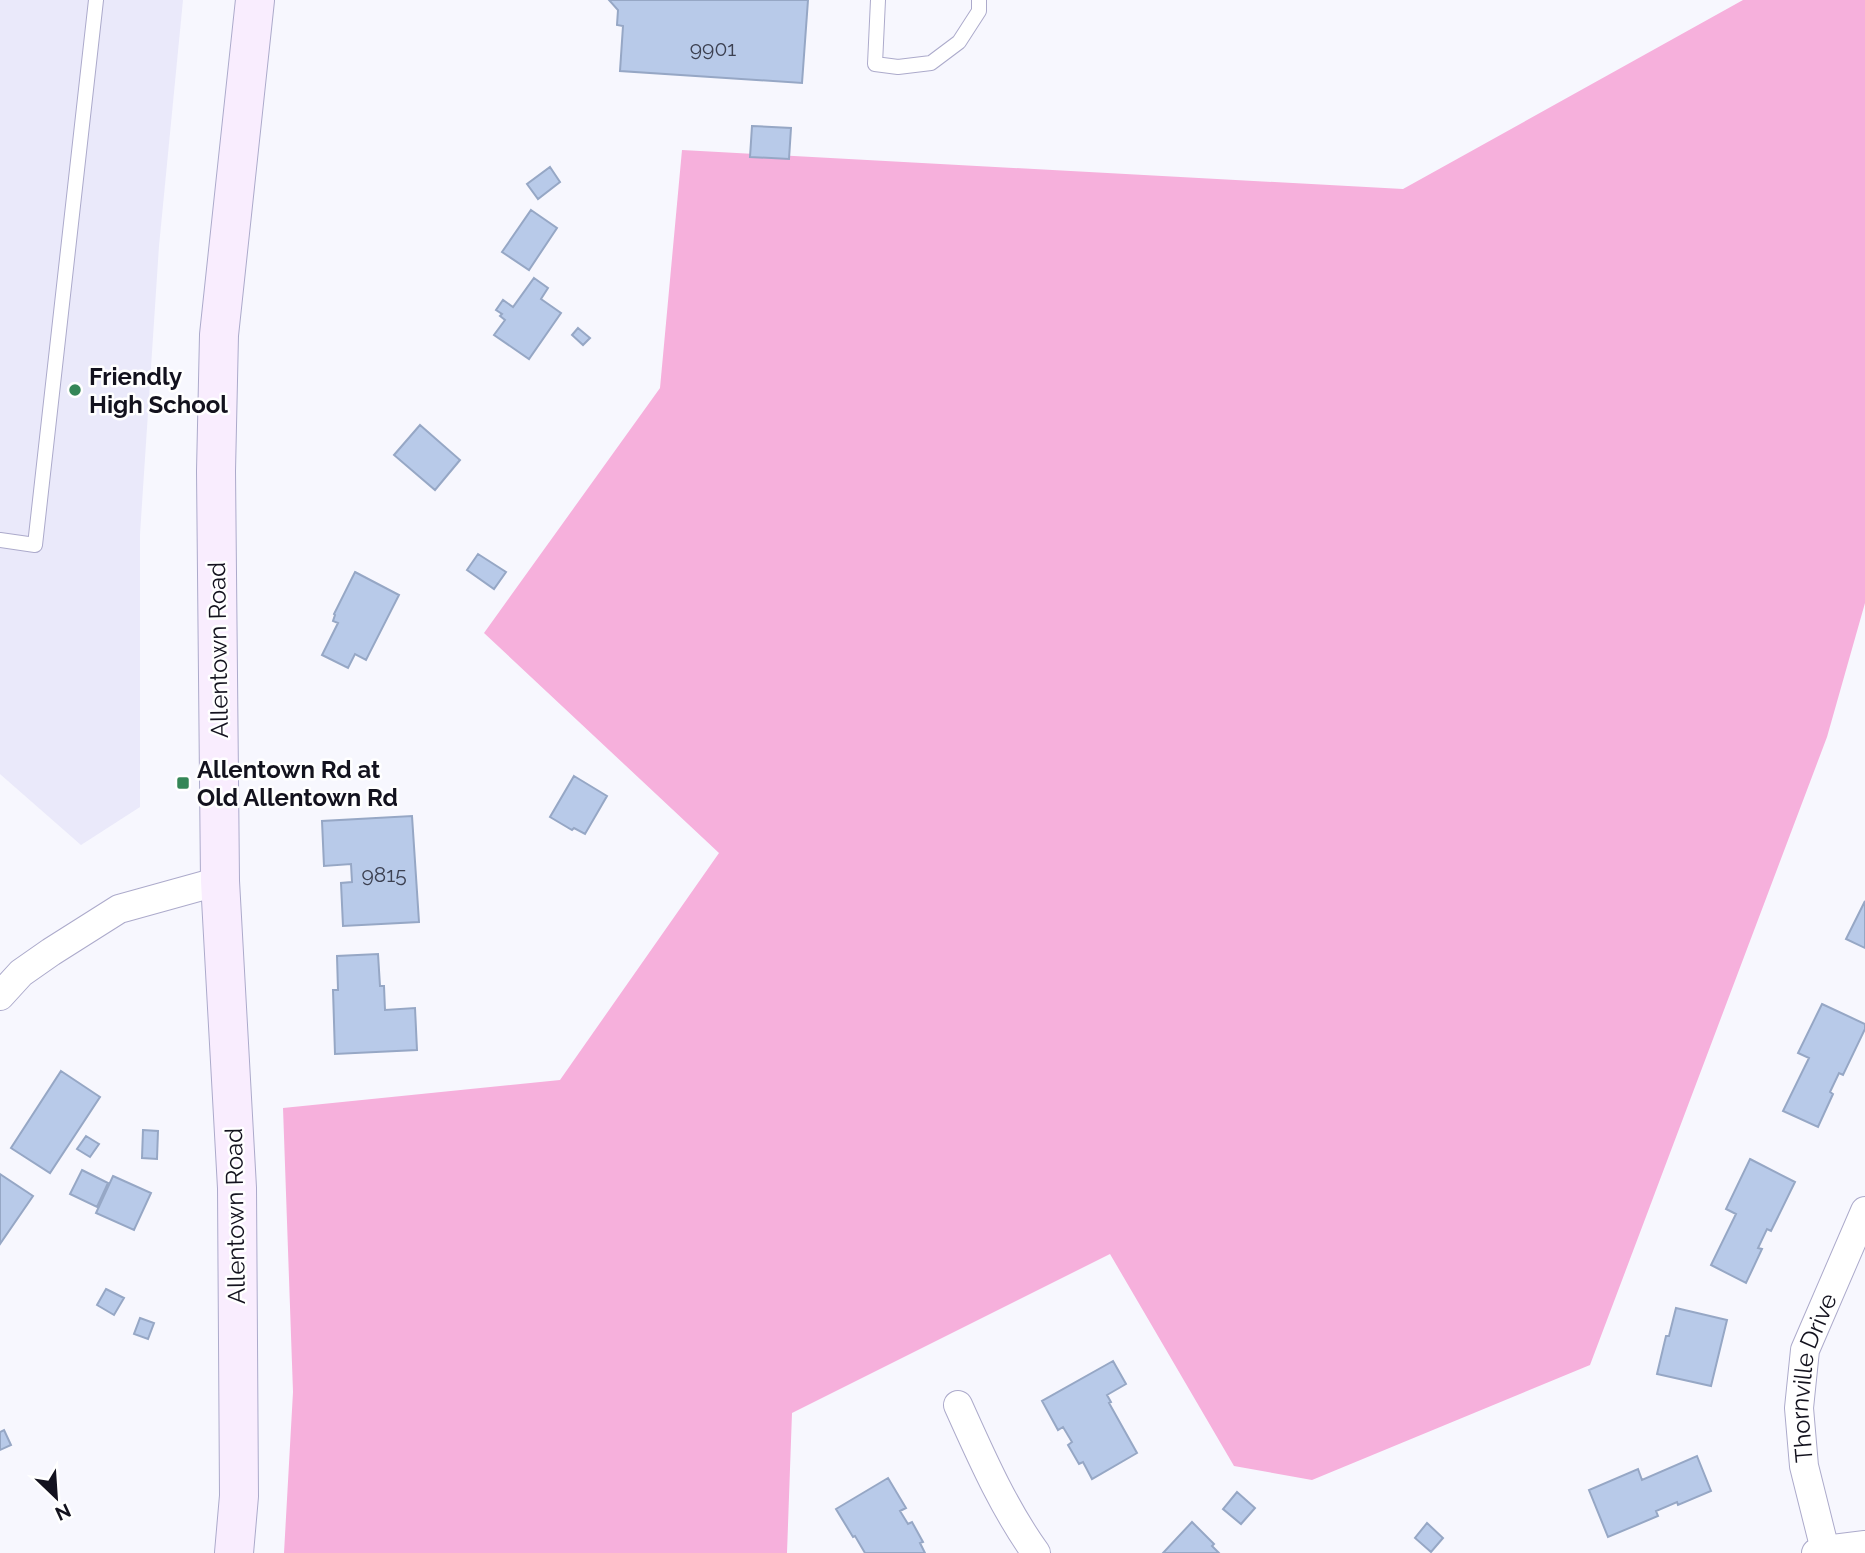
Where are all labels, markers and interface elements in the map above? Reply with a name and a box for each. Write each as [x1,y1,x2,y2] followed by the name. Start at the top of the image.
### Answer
[690,36,736,61] house number: 9901
[89,362,228,419] place label: Friendly High School
[67,382,83,398] marker: Friendly High School
[202,562,234,738] street label: Allentown Road
[197,755,398,812] place label: Allentown Rd at Old Allentown Rd
[175,775,191,791] marker: Allentown Rd at Old Allentown Rd
[361,862,407,887] house number: 9815
[219,1128,251,1304] street label: Allentown Road
[1784,1288,1842,1464] street label: Thornville Drive
[21,1462,91,1532] north arrow
[52,1499,74,1525] text: N

